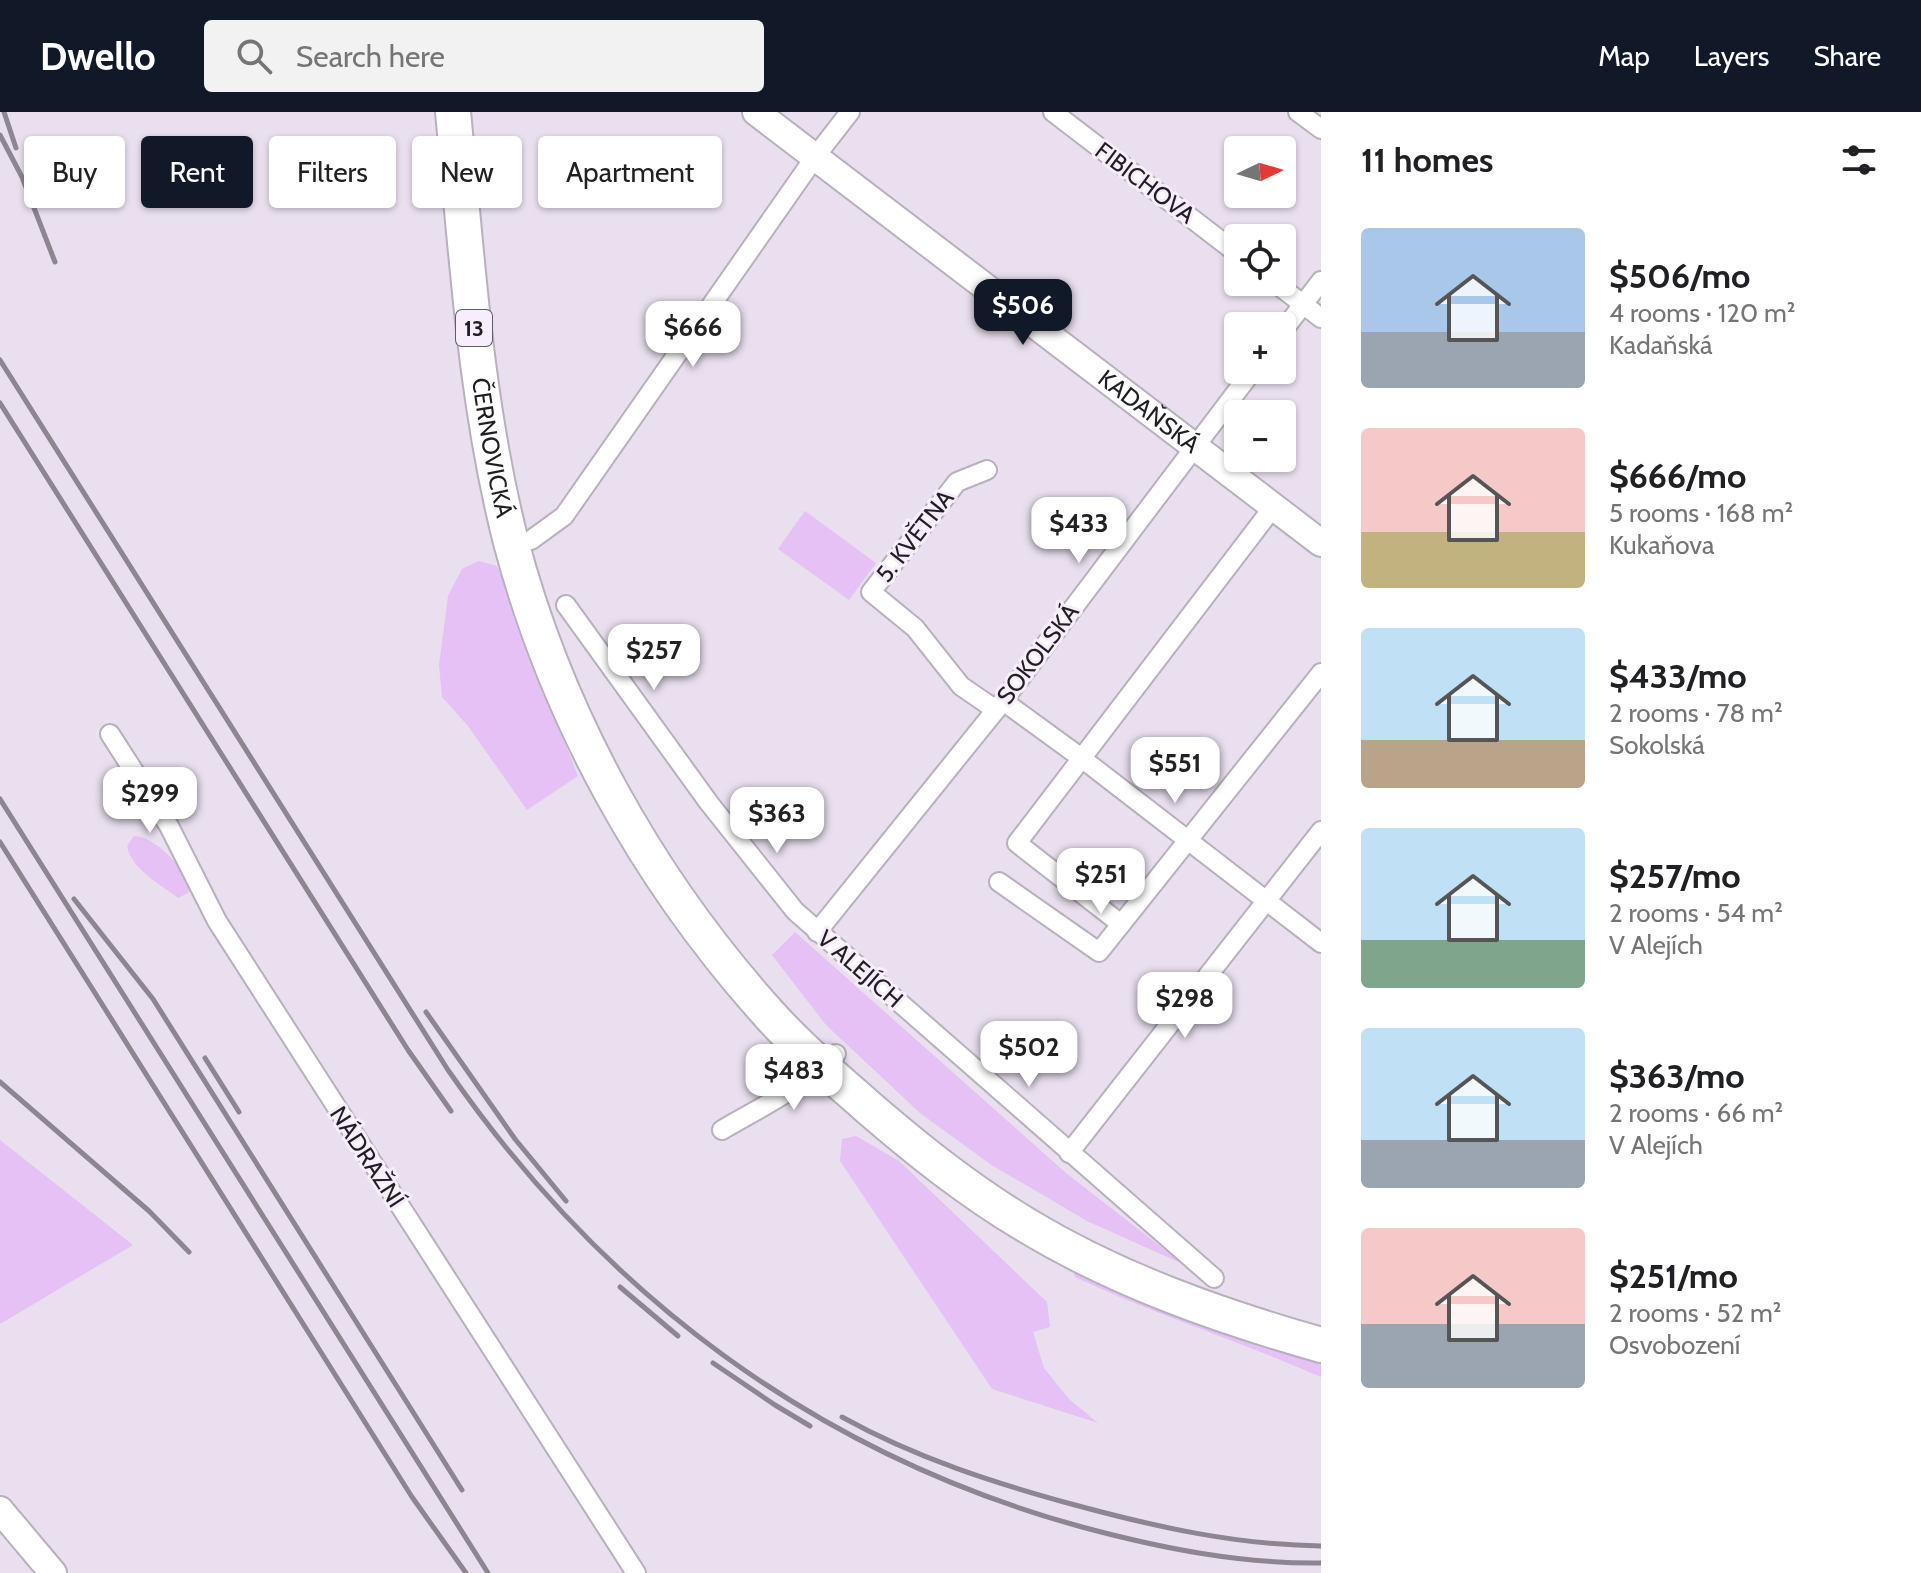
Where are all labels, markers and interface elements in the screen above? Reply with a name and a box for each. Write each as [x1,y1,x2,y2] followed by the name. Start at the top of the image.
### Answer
[204,20,764,92] search box
[40,33,156,80] text: Dwello
[232,34,276,78] icon: search
[296,38,445,75] text: Search here
[1598,39,1650,73] text: Map
[1694,39,1769,73] text: Layers
[1813,39,1881,73] text: Share
[24,136,125,208] chip: Buy
[141,136,253,208] chip: Rent
[269,136,396,208] chip: Filters
[412,136,522,208] chip: New
[538,136,722,208] chip: Apartment
[1090,136,1201,230] street label: FIBICHOVA
[1224,136,1296,208] north arrow
[1224,136,1296,472] map controls
[1837,138,1881,182] icon: filters
[1361,139,1493,181] text: 11 homes
[1224,224,1296,296] button: locate
[1609,255,1750,297] text: $506/mo
[1425,260,1521,356] icon: home
[976,279,1070,347] pin: $506
[992,289,1054,321] text: $506
[1609,297,1795,329] text: 4 rooms · 120 m²
[646,301,740,369] pin: $666
[456,310,492,346] road number: 13
[664,311,722,343] text: $666
[1224,312,1296,384] button: +
[1609,329,1712,361] text: Kadaňská
[1093,363,1206,459] street label: KADAŇSKÁ
[466,376,520,520] street label: ČERNOVICKÁ
[1224,400,1296,472] button: −
[1609,455,1746,497] text: $666/mo
[1425,460,1521,556] icon: home
[870,484,960,588] street label: 5. KVĚTNA
[1032,497,1126,565] pin: $433
[1609,497,1793,529] text: 5 rooms · 168 m²
[1049,507,1109,539] text: $433
[1609,529,1714,561] text: Kukaňova
[990,598,1085,710] street label: SOKOLSKÁ
[607,624,701,692] pin: $257
[626,634,682,666] text: $257
[1609,655,1747,697] text: $433/mo
[1425,660,1521,756] icon: home
[1609,697,1783,729] text: 2 rooms · 78 m²
[1609,729,1705,761] text: Sokolská
[1128,737,1222,805] pin: $551
[1149,747,1201,779] text: $551
[103,767,197,835] pin: $299
[121,777,179,809] text: $299
[730,787,824,855] pin: $363
[748,797,806,829] text: $363
[1054,848,1148,916] pin: $251
[1609,855,1741,897] text: $257/mo
[1075,858,1127,890] text: $251
[1425,860,1521,956] icon: home
[1609,897,1783,929] text: 2 rooms · 54 m²
[812,924,909,1014] street label: V ALEJÍCH
[1609,929,1703,961] text: V Alejích
[1138,972,1232,1040] pin: $298
[1155,982,1215,1014] text: $298
[982,1021,1076,1089] pin: $502
[998,1031,1060,1063] text: $502
[747,1044,841,1112] pin: $483
[764,1054,824,1086] text: $483
[1609,1055,1745,1097] text: $363/mo
[1425,1060,1521,1156] icon: home
[1609,1097,1783,1129] text: 2 rooms · 66 m²
[324,1101,411,1213] street label: NÁDRAŽNÍ
[1609,1129,1703,1161] text: V Alejích
[1609,1255,1738,1297] text: $251/mo
[1425,1260,1521,1356] icon: home
[1609,1297,1781,1329] text: 2 rooms · 52 m²
[1609,1329,1740,1361] text: Osvobození

